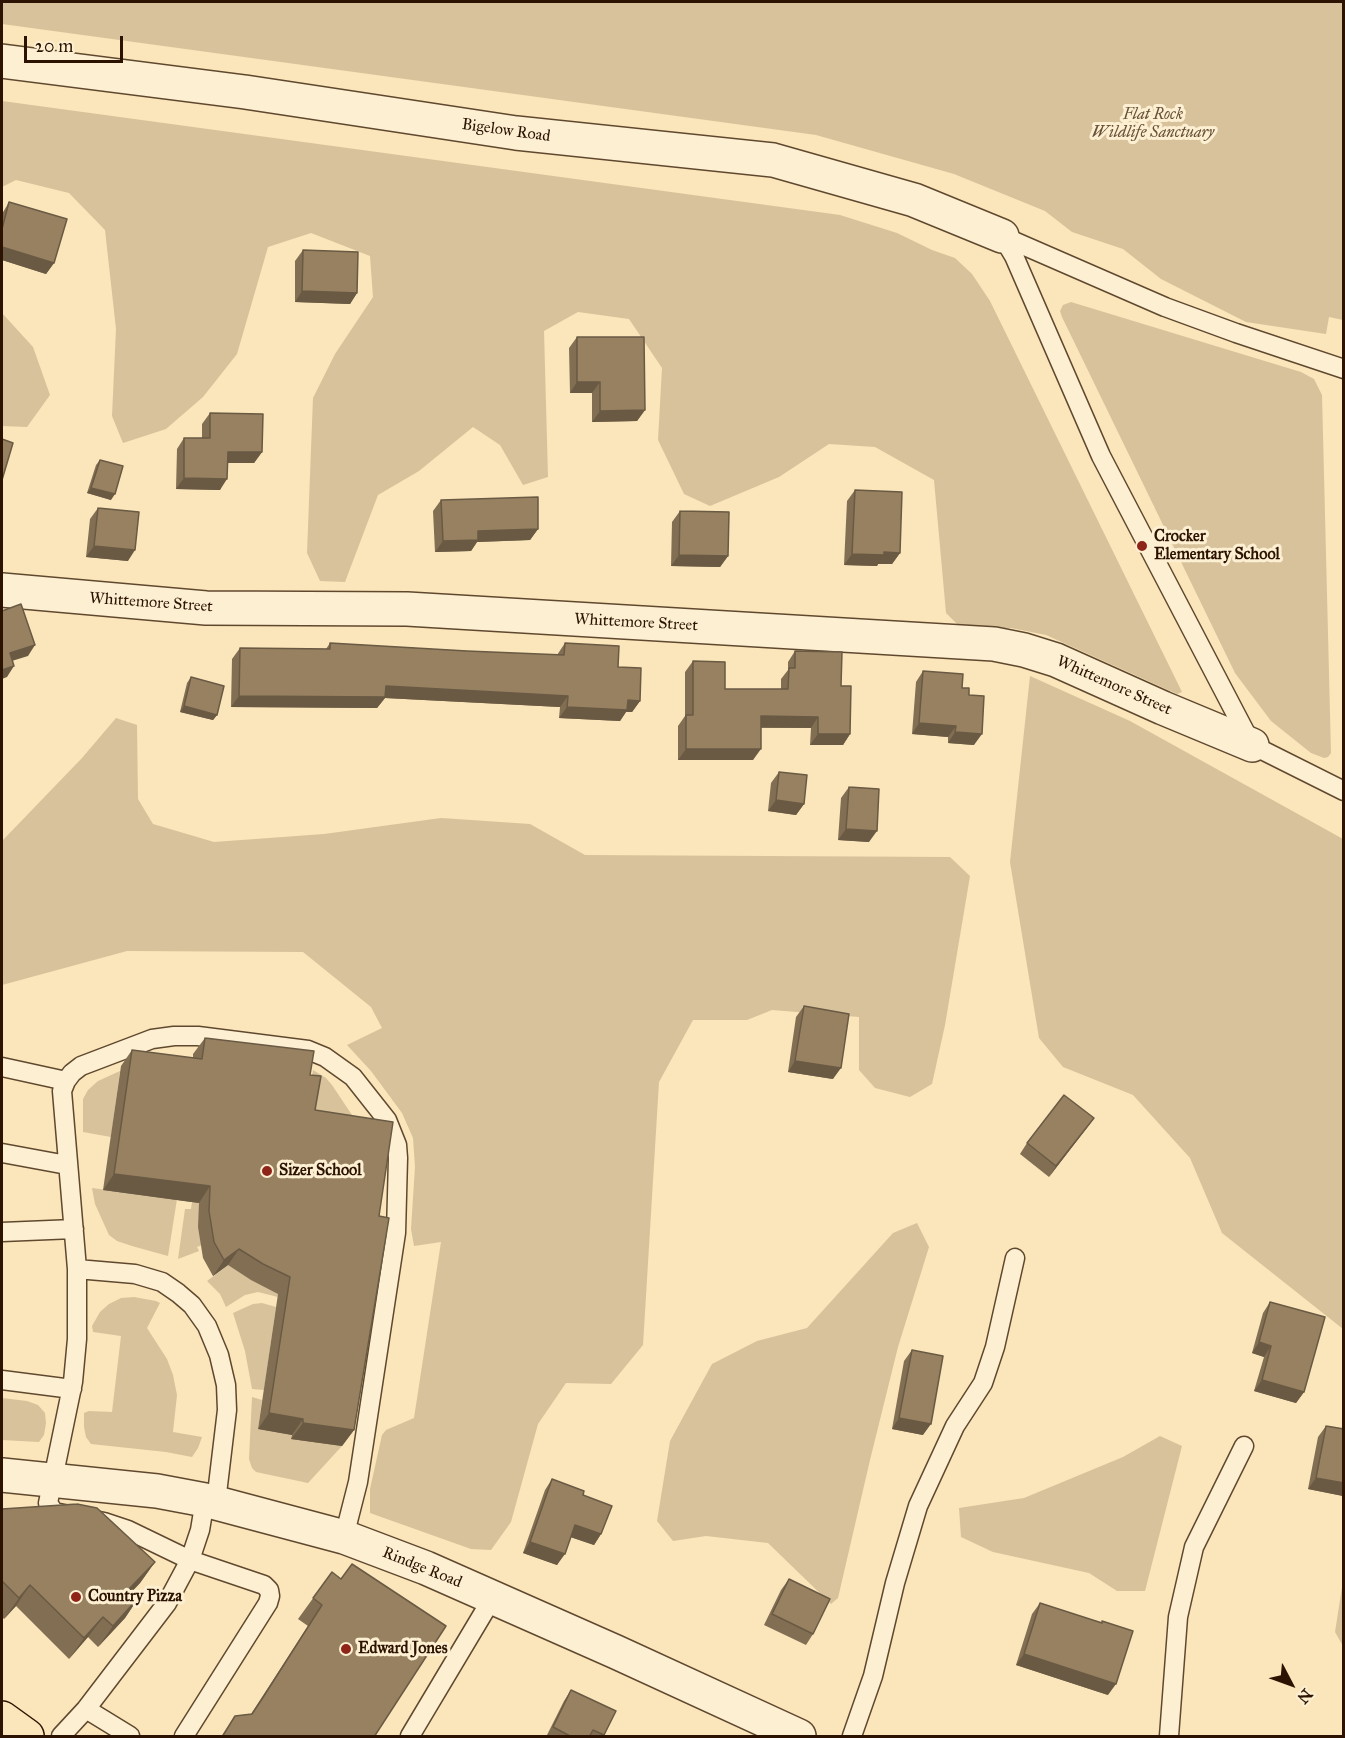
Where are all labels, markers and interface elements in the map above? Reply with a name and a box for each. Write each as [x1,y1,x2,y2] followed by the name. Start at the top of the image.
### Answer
[27,24,126,62] scale bar
[35,35,73,57] text: 20 m
[1092,105,1214,143] park label: Flat Rock Wildlife Sanctuary
[460,115,552,147] street label: Bigelow Road
[1154,527,1280,565] place label: Crocker Elementary School
[1135,539,1149,553] marker: Crocker Elementary School
[89,589,213,617] street label: Whittemore Street
[574,610,698,636] street label: Whittemore Street
[1054,652,1174,720] street label: Whittemore Street
[279,1161,362,1181] place label: Sizer School
[260,1164,274,1178] marker: Sizer School
[379,1543,465,1593] street label: Rindge Road
[88,1587,182,1607] place label: Country Pizza
[69,1590,83,1604] marker: Country Pizza
[358,1639,448,1659] place label: Edward Jones
[339,1642,353,1656] marker: Edward Jones
[1261,1654,1321,1714] north arrow
[1293,1685,1317,1707] text: N

